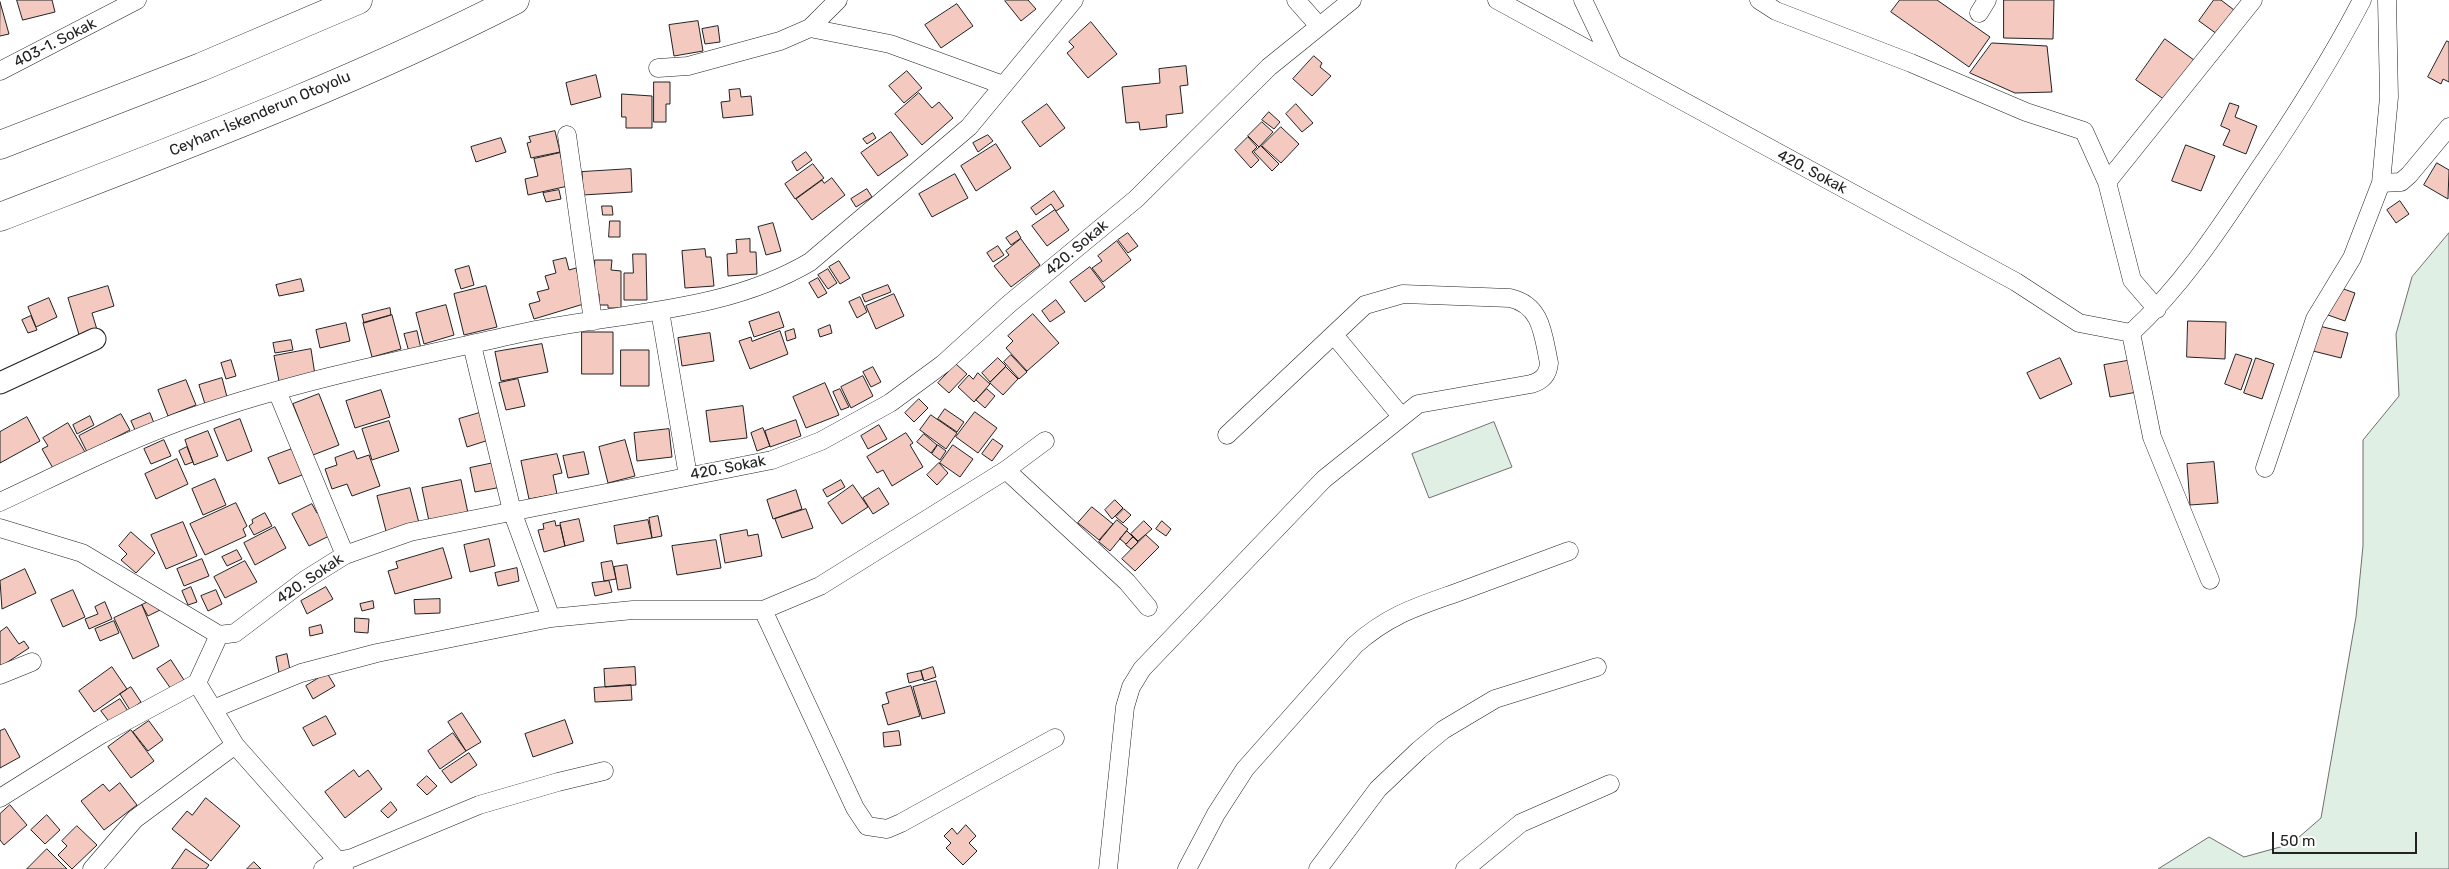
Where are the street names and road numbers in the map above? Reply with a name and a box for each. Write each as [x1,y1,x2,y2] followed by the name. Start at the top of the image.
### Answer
[11,15,99,71] street label: 403-1. Sokak
[167,68,353,160] street label: Ceyhan-İskenderun Otoyolu
[1774,146,1850,198] street label: 420. Sokak
[1042,217,1112,279] street label: 420. Sokak
[689,452,767,484] street label: 420. Sokak
[273,550,347,608] street label: 420. Sokak

